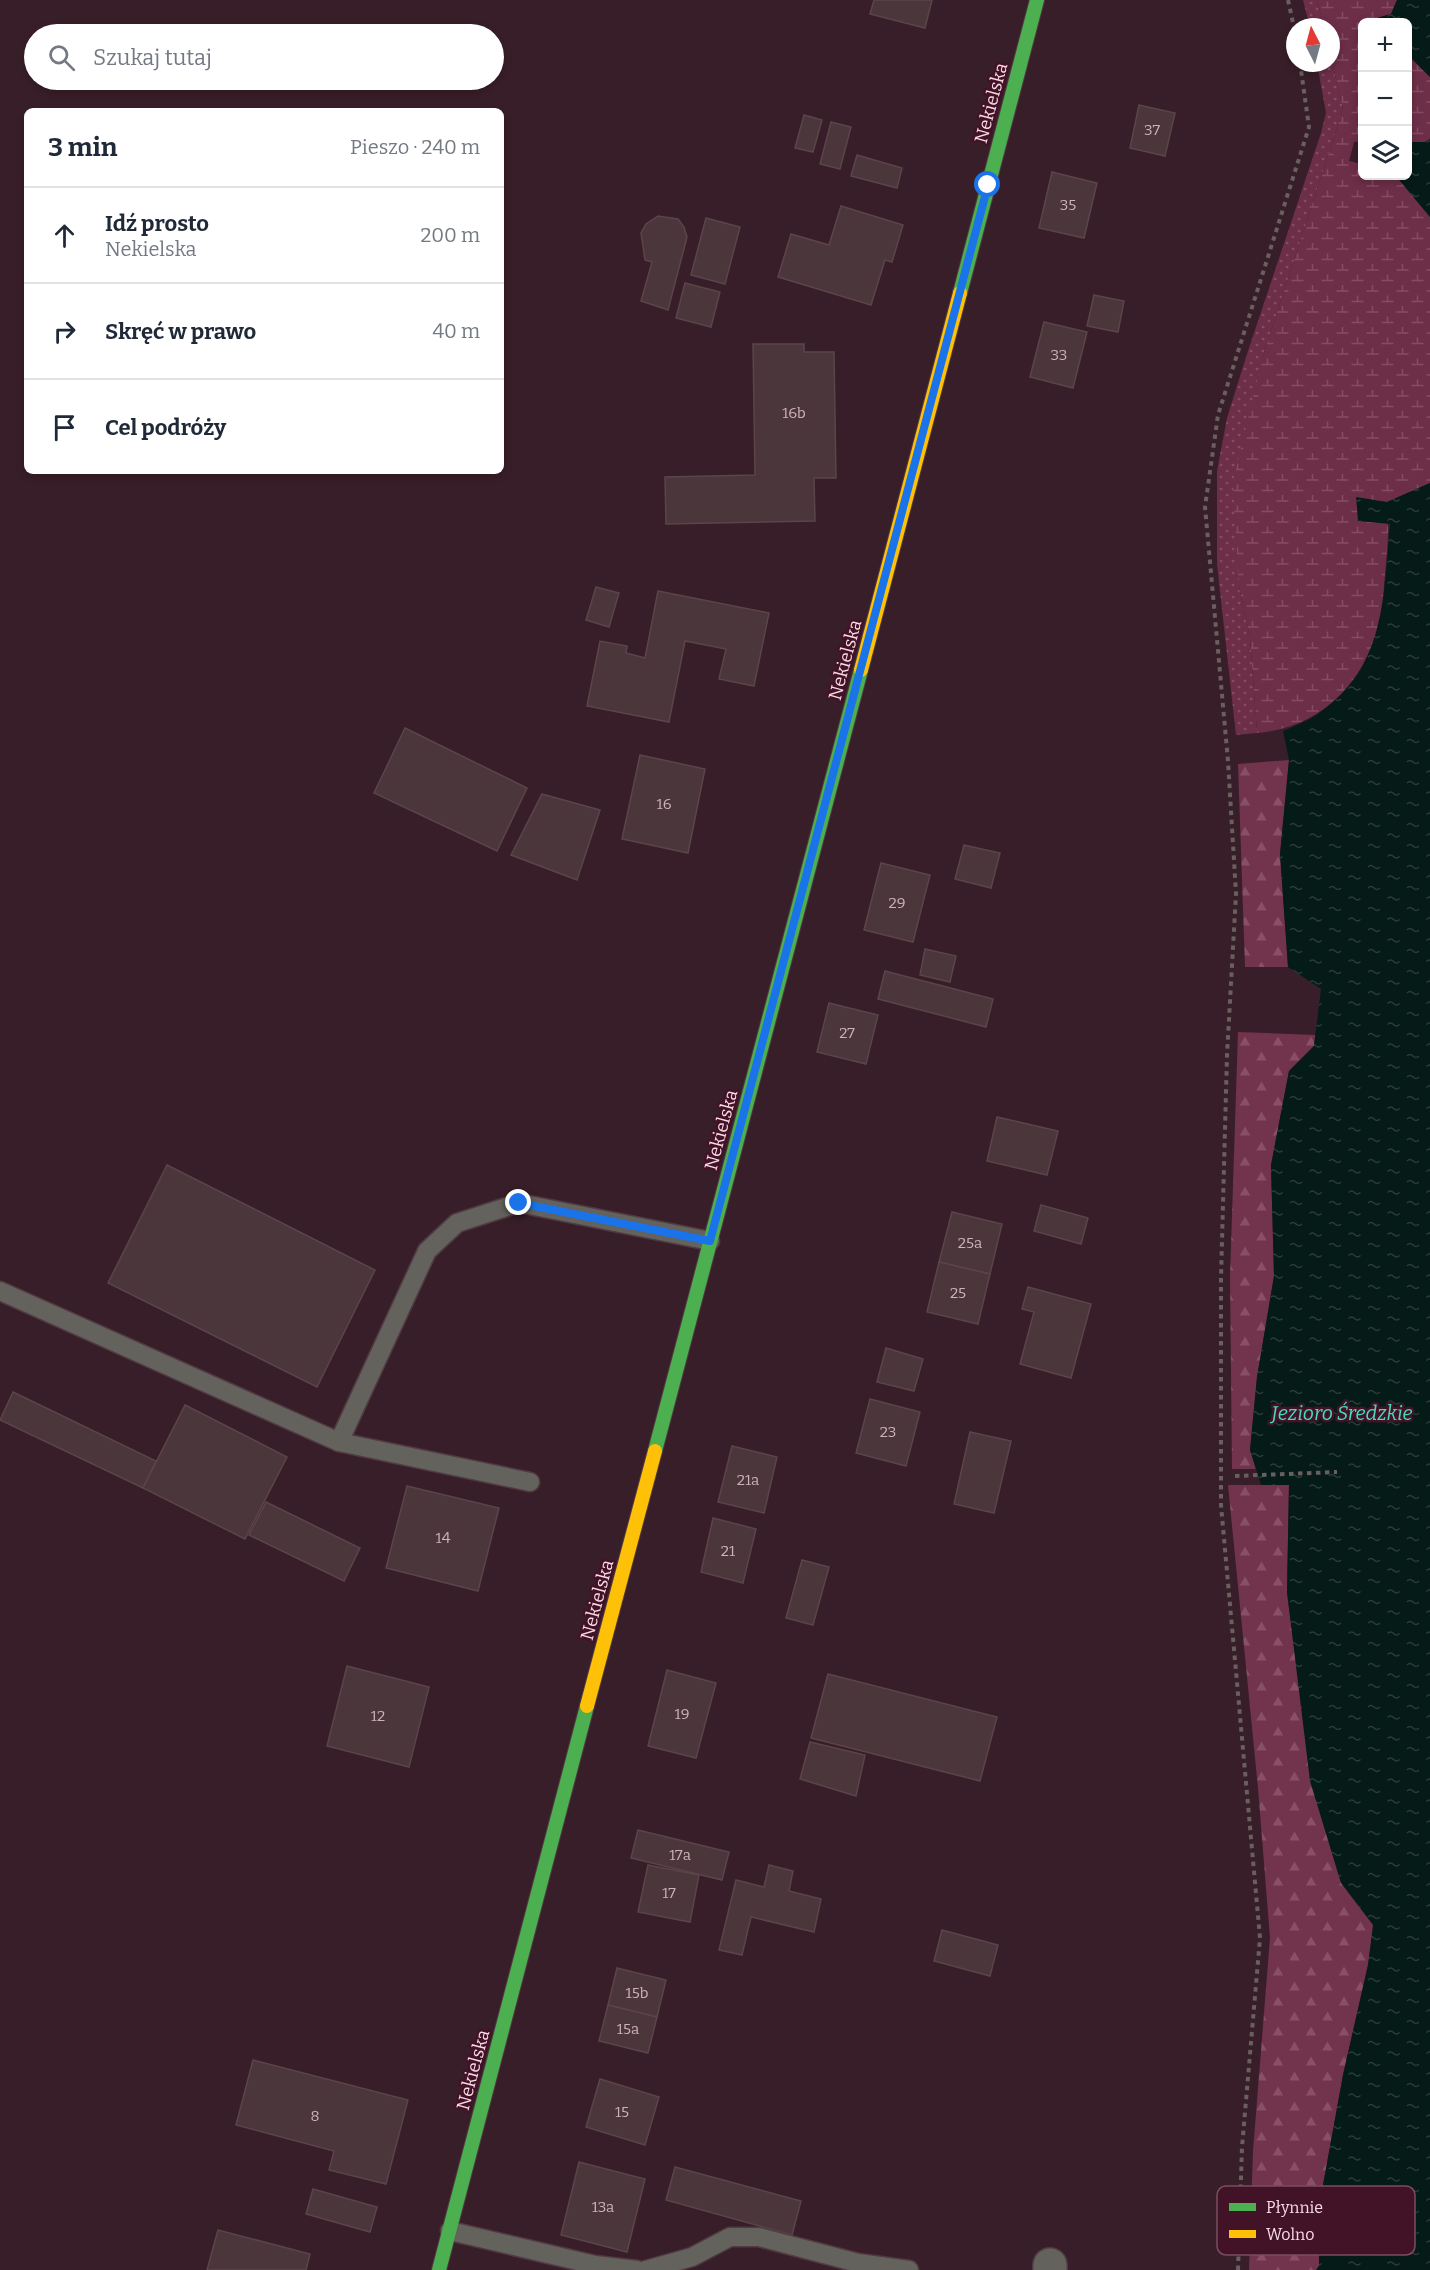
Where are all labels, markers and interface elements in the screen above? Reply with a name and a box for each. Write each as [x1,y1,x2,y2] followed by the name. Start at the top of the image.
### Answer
[1286,18,1340,72] north arrow
[1358,18,1412,180] map controls
[1358,18,1412,72] button: +
[24,24,504,90] search box
[45,41,78,74] icon: search
[93,44,212,71] text: Szukaj tutaj
[970,60,1012,146] street label: Nekielska
[1358,72,1412,126] button: −
[1144,121,1161,139] house number: 37
[1358,126,1412,180] button: layers
[48,132,117,163] text: 3 min
[350,135,480,159] text: Pieszo · 240 m
[974,171,1000,197] route start
[1060,196,1076,214] house number: 35
[105,210,209,237] text: Idź prosto
[48,219,81,252] icon: ahead
[420,223,480,247] text: 200 m
[105,237,196,261] text: Nekielska
[48,315,81,348] icon: right
[105,318,256,345] text: Skręć w prawo
[432,319,480,343] text: 40 m
[1051,346,1067,364] house number: 33
[782,404,806,422] house number: 16b
[48,411,81,444] icon: arrive
[105,414,226,441] text: Cel podróży
[824,617,866,703] street label: Nekielska
[657,795,672,813] house number: 16
[889,894,905,912] house number: 29
[839,1024,855,1042] house number: 27
[700,1087,742,1173] street label: Nekielska
[505,1189,531,1215] route end
[958,1234,982,1252] house number: 25a
[950,1284,966,1302] house number: 25
[1269,1401,1413,1425] water label: Jezioro Średzkie
[880,1423,896,1441] house number: 23
[737,1471,759,1489] house number: 21a
[436,1529,451,1547] house number: 14
[721,1542,735,1560] house number: 21
[576,1557,618,1643] street label: Nekielska
[675,1705,689,1723] house number: 19
[371,1707,385,1725] house number: 12
[669,1846,691,1864] house number: 17a
[662,1884,676,1902] house number: 17
[626,1984,648,2002] house number: 15b
[617,2020,639,2038] house number: 15a
[452,2027,494,2113] street label: Nekielska
[615,2103,629,2121] house number: 15
[310,2107,320,2125] house number: 8
[1217,2186,1415,2255] legend
[592,2198,614,2216] house number: 13a
[1266,2198,1323,2217] text: Płynnie
[1266,2225,1314,2244] text: Wolno

